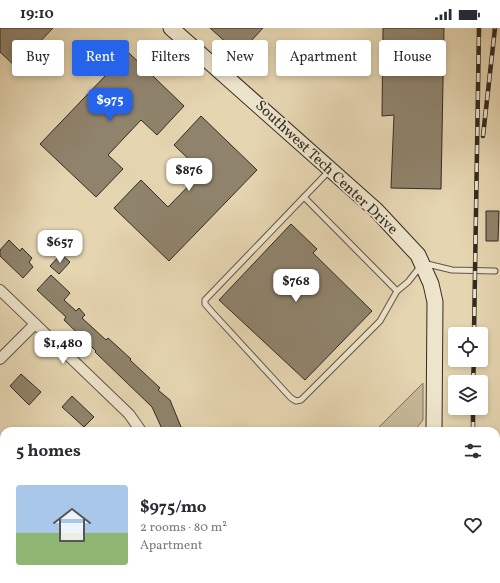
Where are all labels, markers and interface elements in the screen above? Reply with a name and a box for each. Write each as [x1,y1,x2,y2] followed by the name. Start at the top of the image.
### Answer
[20,4,54,25] text: 19:10
[12,40,64,76] chip: Buy
[72,40,129,76] chip: Rent
[137,40,204,76] chip: Filters
[212,40,268,76] chip: New
[276,40,371,76] chip: Apartment
[379,40,446,76] chip: House
[86,88,134,122] pin: $975
[97,92,123,110] text: $975
[250,96,402,240] street label: Southwest Tech Center Drive
[165,158,213,192] pin: $876
[175,162,203,180] text: $876
[36,230,84,264] pin: $657
[47,234,73,252] text: $657
[272,269,320,303] pin: $768
[282,273,310,291] text: $768
[448,327,488,415] map controls
[448,327,488,367] button: locate
[30,331,96,365] pin: $1,480
[43,335,83,353] text: $1,480
[448,375,488,415] button: layers
[16,440,81,463] text: 5 homes
[462,440,484,462] icon: filters
[140,496,207,519] text: $975/mo
[48,501,96,549] icon: home
[462,514,484,536] icon: heart
[140,519,227,537] text: 2 rooms · 80 m²
[140,537,203,555] text: Apartment

